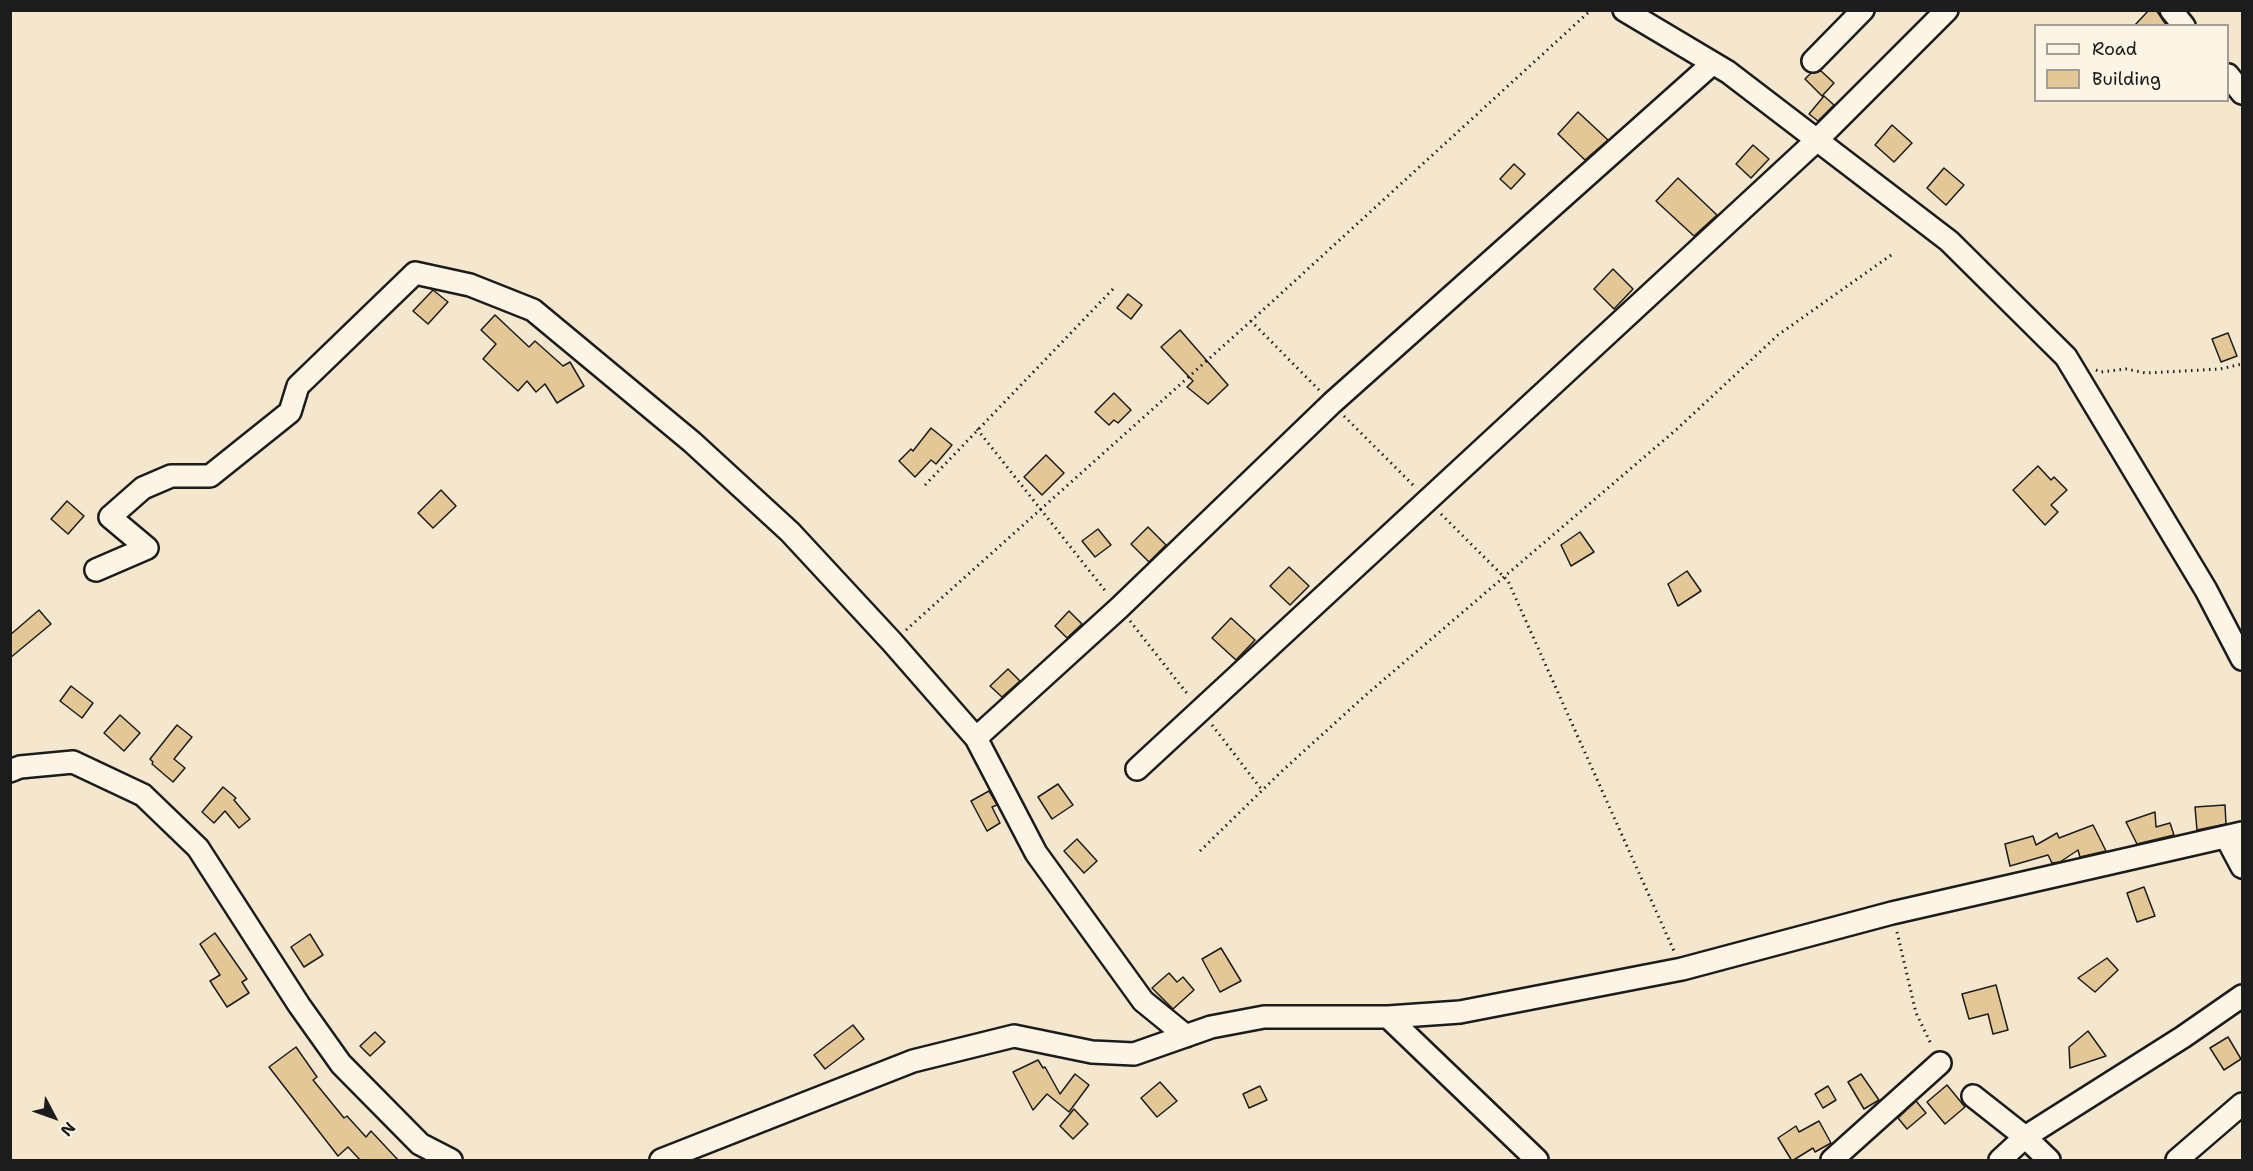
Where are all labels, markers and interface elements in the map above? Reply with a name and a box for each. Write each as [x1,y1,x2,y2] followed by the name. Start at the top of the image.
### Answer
[2034,24,2229,102] legend
[2092,37,2137,61] text: Road
[2092,67,2161,91] text: Building
[24,1087,84,1147] north arrow
[56,1117,80,1141] text: N

